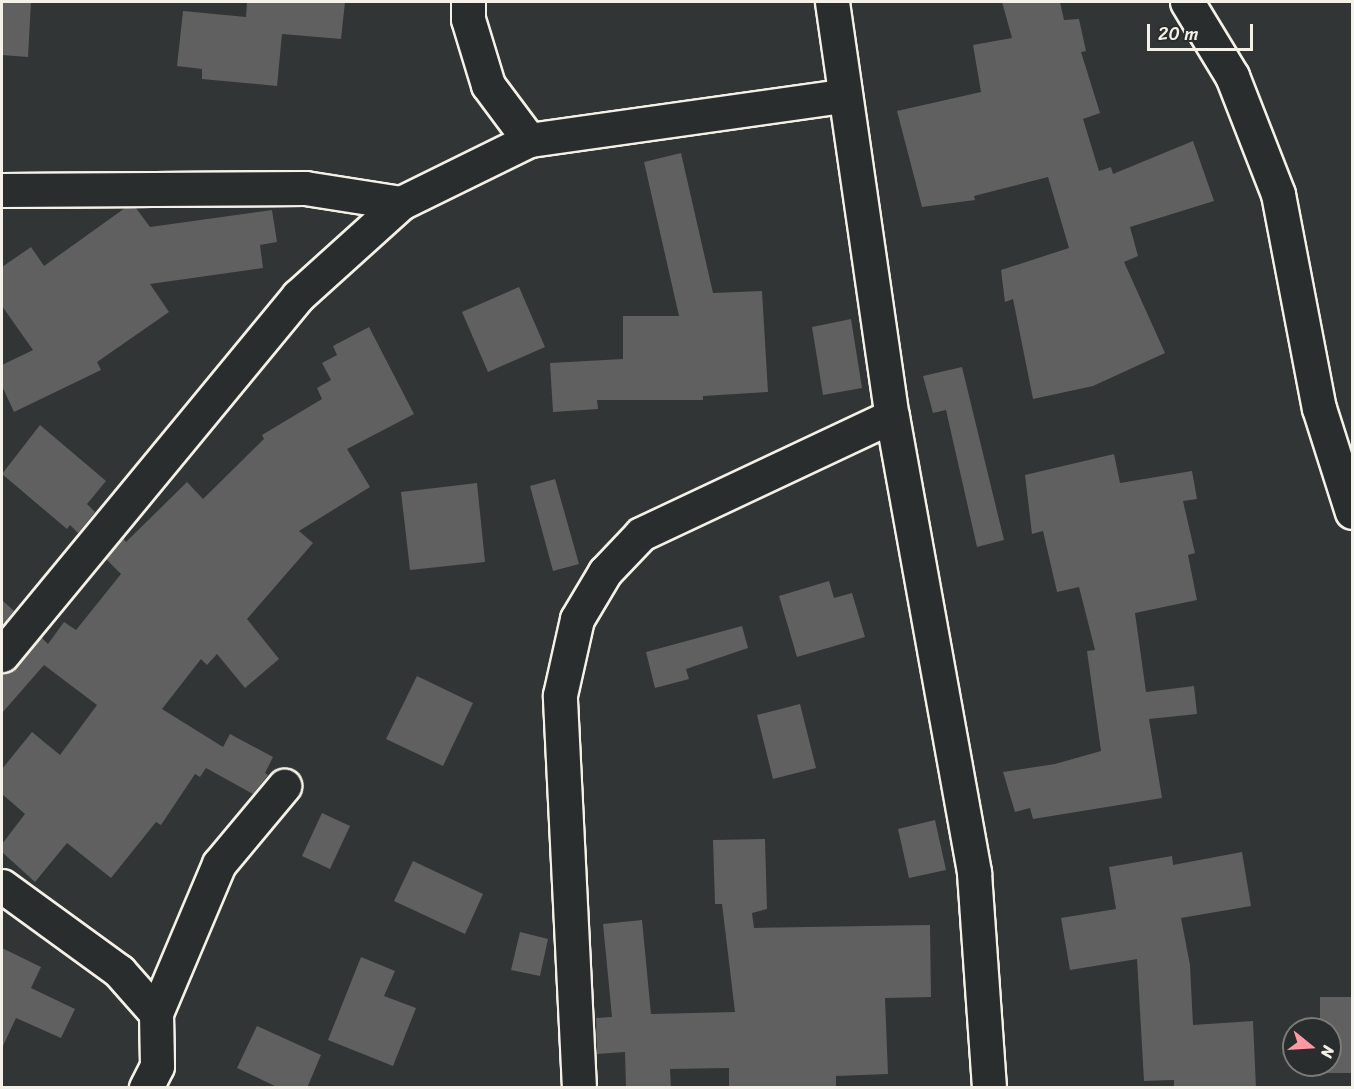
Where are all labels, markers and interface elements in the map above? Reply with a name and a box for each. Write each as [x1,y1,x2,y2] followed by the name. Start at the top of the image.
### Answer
[1150,12,1256,50] scale bar
[1158,18,1198,50] text: 20 m
[1282,1017,1342,1077] north arrow
[1312,1042,1343,1062] text: N

